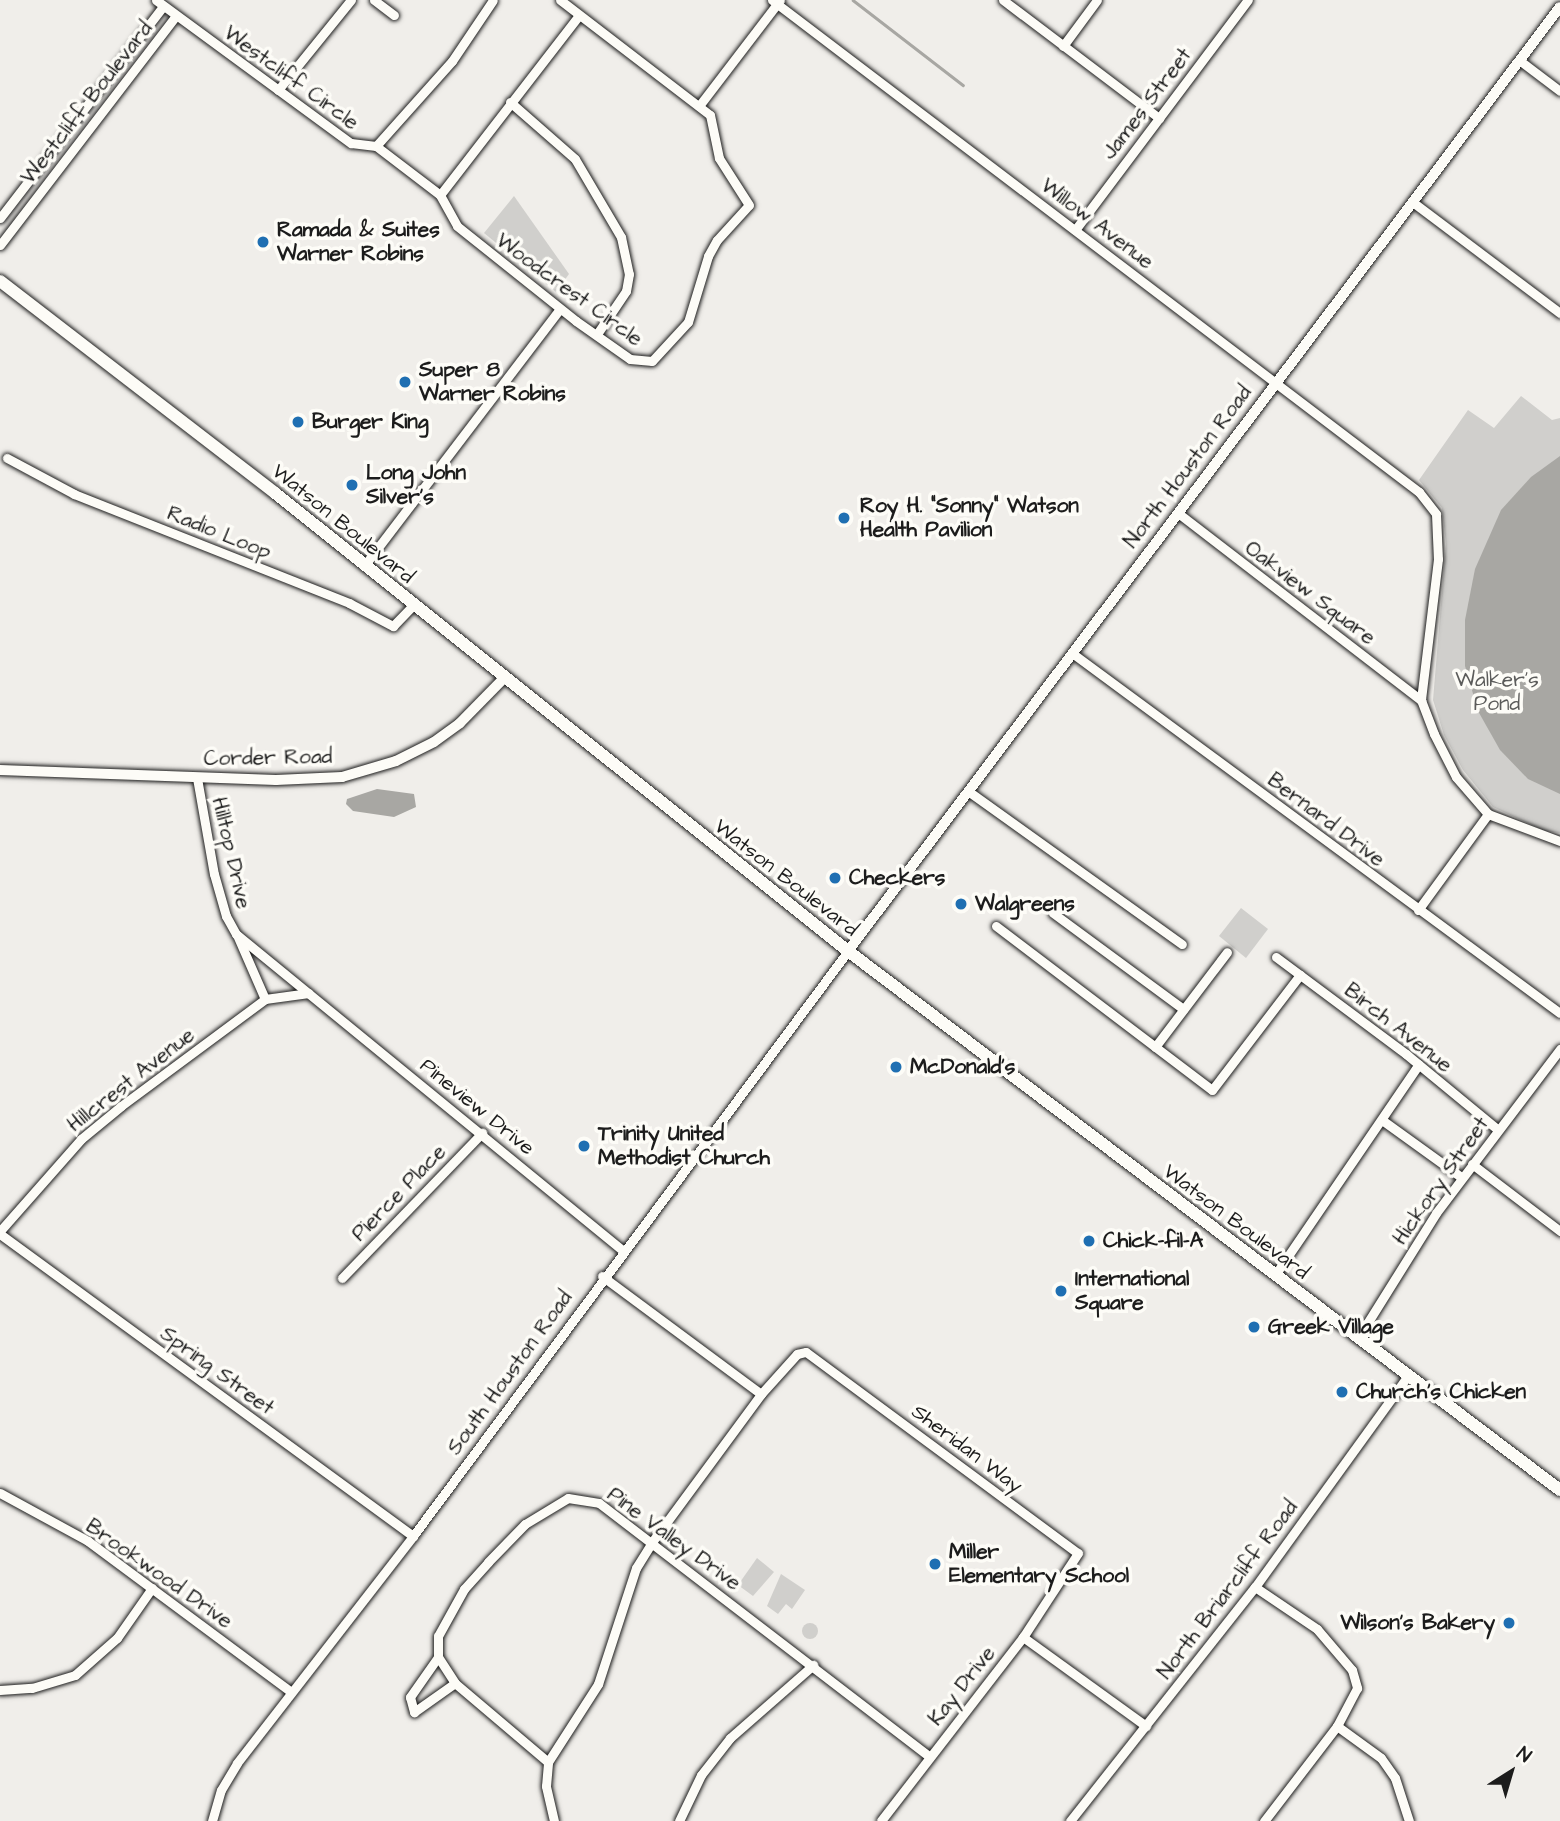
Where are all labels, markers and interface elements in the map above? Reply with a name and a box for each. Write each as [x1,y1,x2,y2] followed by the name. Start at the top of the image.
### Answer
[16,17,158,189] street label: Westcliff Boulevard
[219,21,363,135] street label: Westcliff Circle
[1097,43,1197,165] street label: James Street
[1036,173,1158,275] street label: Willow Avenue
[277,217,440,267] place label: Ramada & Suites Warner Robins
[491,228,647,352] street label: Woodcrest Circle
[255,234,271,250] marker: Ramada & Suites Warner Robins
[419,357,566,407] place label: Super 8 Warner Robins
[397,374,413,390] marker: Super 8 Warner Robins
[1119,381,1257,553] street label: North Houston Road
[312,409,429,435] place label: Burger King
[290,414,306,430] marker: Burger King
[267,459,419,589] street label: Watson Boulevard
[366,460,466,510] place label: Long John Silver's
[344,477,360,493] marker: Long John Silver's
[860,493,1079,543] place label: Roy H. "Sonny" Watson Health Pavilion
[163,501,275,565] street label: Radio Loop
[834,508,854,528] marker: Roy H. "Sonny" Watson Health Pavilion
[1240,536,1380,650] street label: Oakview Square
[1455,667,1539,717] park label: Walker's Pond
[203,744,333,772] street label: Corder Road
[1262,768,1390,872] street label: Bernard Drive
[206,795,256,911] street label: Hilltop Drive
[709,814,863,942] street label: Watson Boulevard
[849,865,945,891] place label: Checkers
[827,870,843,886] marker: Checkers
[975,891,1075,917] place label: Walgreens
[953,896,969,912] marker: Walgreens
[1339,978,1457,1078] street label: Birch Avenue
[62,1023,200,1137] street label: Hillcrest Avenue
[415,1053,539,1161] street label: Pineview Drive
[910,1054,1015,1080] place label: McDonald's
[888,1059,904,1075] marker: McDonald's
[1388,1112,1494,1250] street label: Hickory Street
[598,1121,770,1171] place label: Trinity United Methodist Church
[576,1138,592,1154] marker: Trinity United Methodist Church
[347,1139,451,1247] street label: Pierce Place
[1158,1159,1314,1285] street label: Watson Boulevard
[1103,1228,1203,1254] place label: Chick-fil-A
[1081,1233,1097,1249] marker: Chick-fil-A
[1075,1266,1189,1316] place label: International Square
[1053,1283,1069,1299] marker: International Square
[442,1286,578,1460] street label: South Houston Road
[1268,1314,1394,1340] place label: Greek Village
[1246,1319,1262,1335] marker: Greek Village
[155,1321,279,1421] street label: Spring Street
[1356,1379,1526,1405] place label: Church's Chicken
[1334,1384,1350,1400] marker: Church's Chicken
[907,1399,1027,1499] street label: Sheridan Way
[602,1482,746,1596] street label: Pine Valley Drive
[1153,1496,1303,1684] street label: North Briarcliff Road
[81,1514,237,1634] street label: Brookwood Drive
[949,1539,1129,1589] place label: Miller Elementary School
[927,1556,943,1572] marker: Miller Elementary School
[1341,1610,1495,1636] place label: Wilson's Bakery
[1501,1615,1517,1631] marker: Wilson's Bakery
[923,1641,1001,1731] street label: Kay Drive
[1476,1737,1546,1807] north arrow
[1511,1740,1537,1769] text: N

